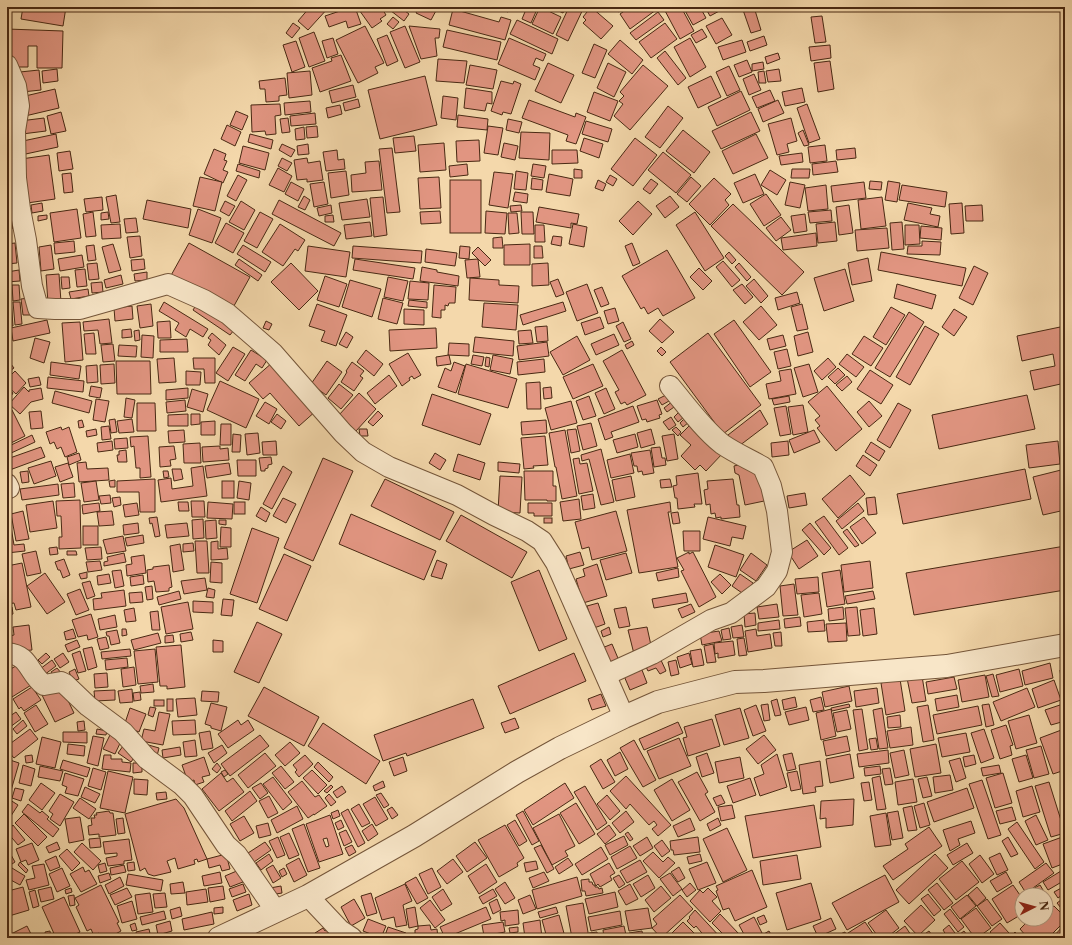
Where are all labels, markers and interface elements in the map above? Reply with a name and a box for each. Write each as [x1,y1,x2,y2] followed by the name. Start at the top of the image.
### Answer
[1014,887,1054,927] north arrow
[1036,900,1051,912] text: N

